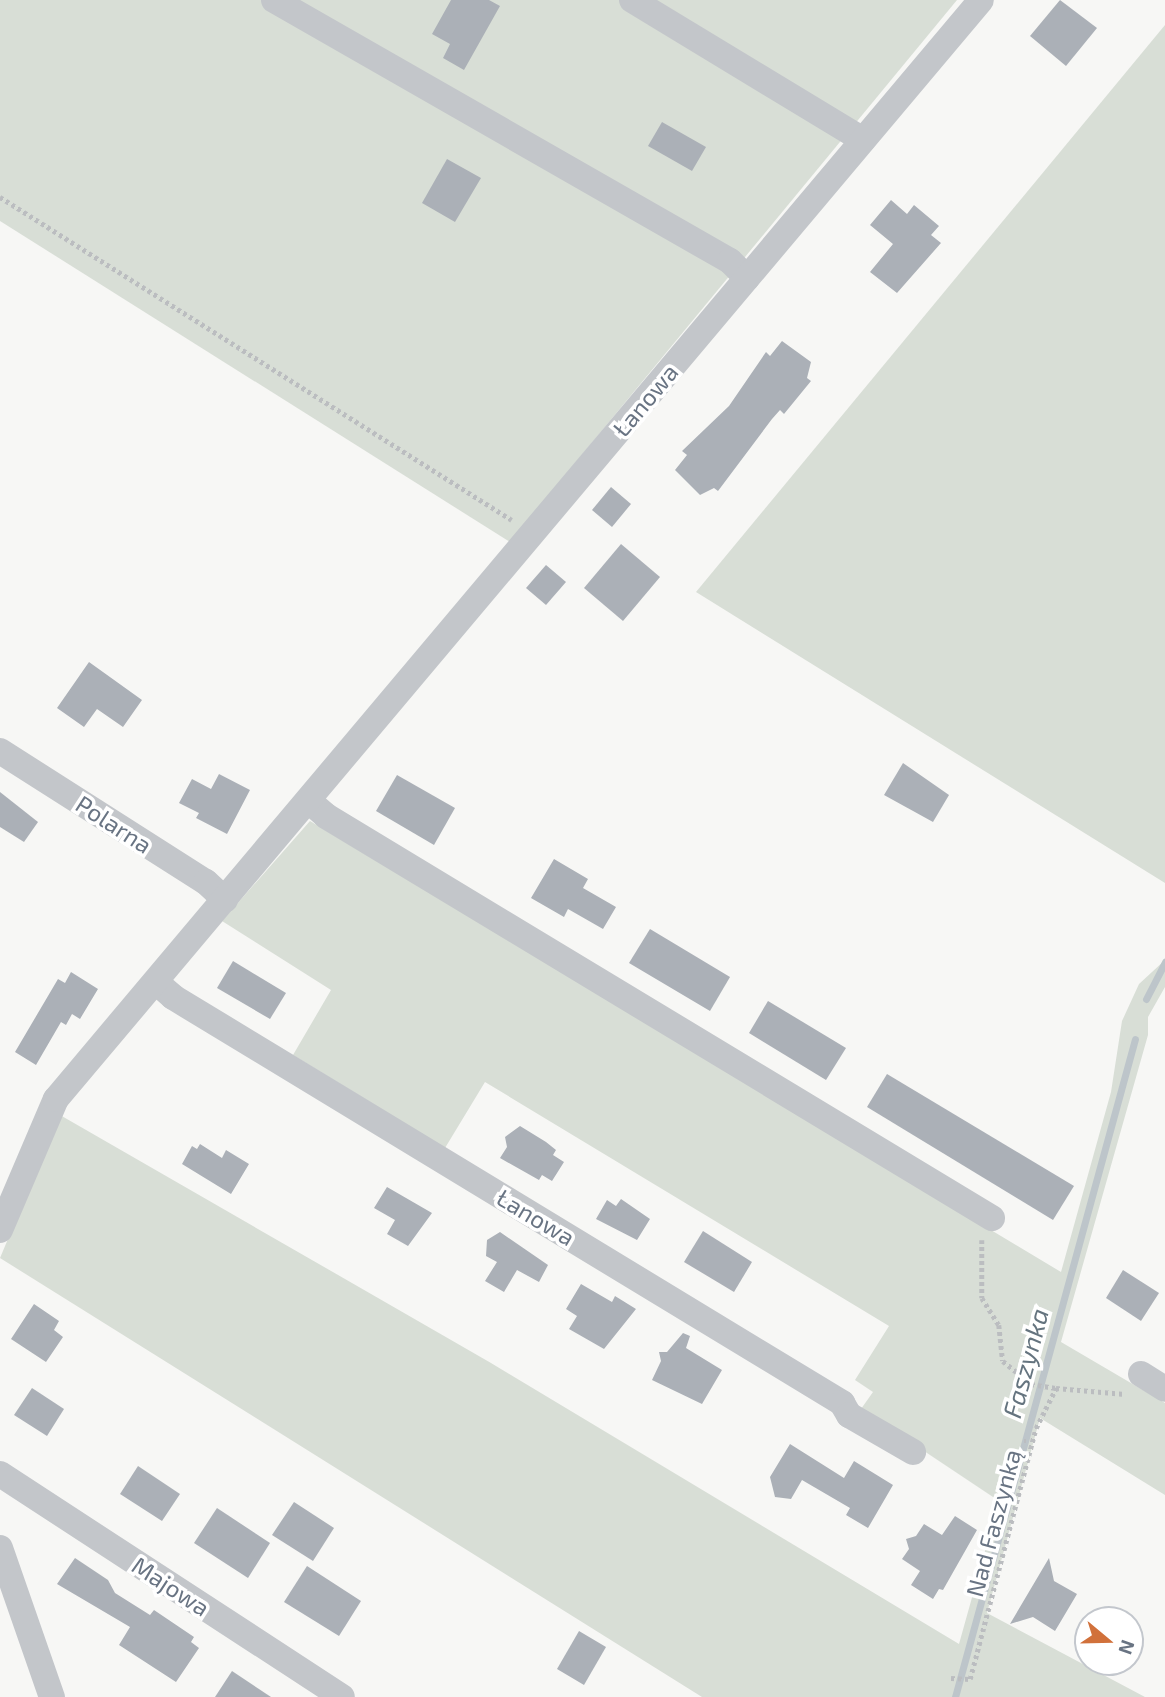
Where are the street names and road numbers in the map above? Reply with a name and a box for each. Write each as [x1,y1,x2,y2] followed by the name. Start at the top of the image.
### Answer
[606,358,684,442] street label: Łanowa
[71,789,157,859] street label: Polarna
[492,1182,580,1252] street label: Łanowa
[960,1446,1026,1600] street label: Nad Faszynką
[127,1550,215,1622] street label: Majowa

